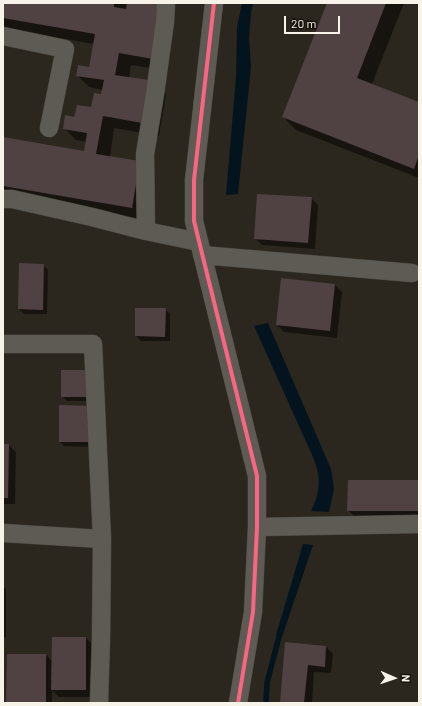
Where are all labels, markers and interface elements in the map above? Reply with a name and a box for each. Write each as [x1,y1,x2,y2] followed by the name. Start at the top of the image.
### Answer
[286,8,342,34] scale bar
[291,16,317,30] text: 20 m
[374,658,414,698] north arrow
[400,675,413,682] text: N

